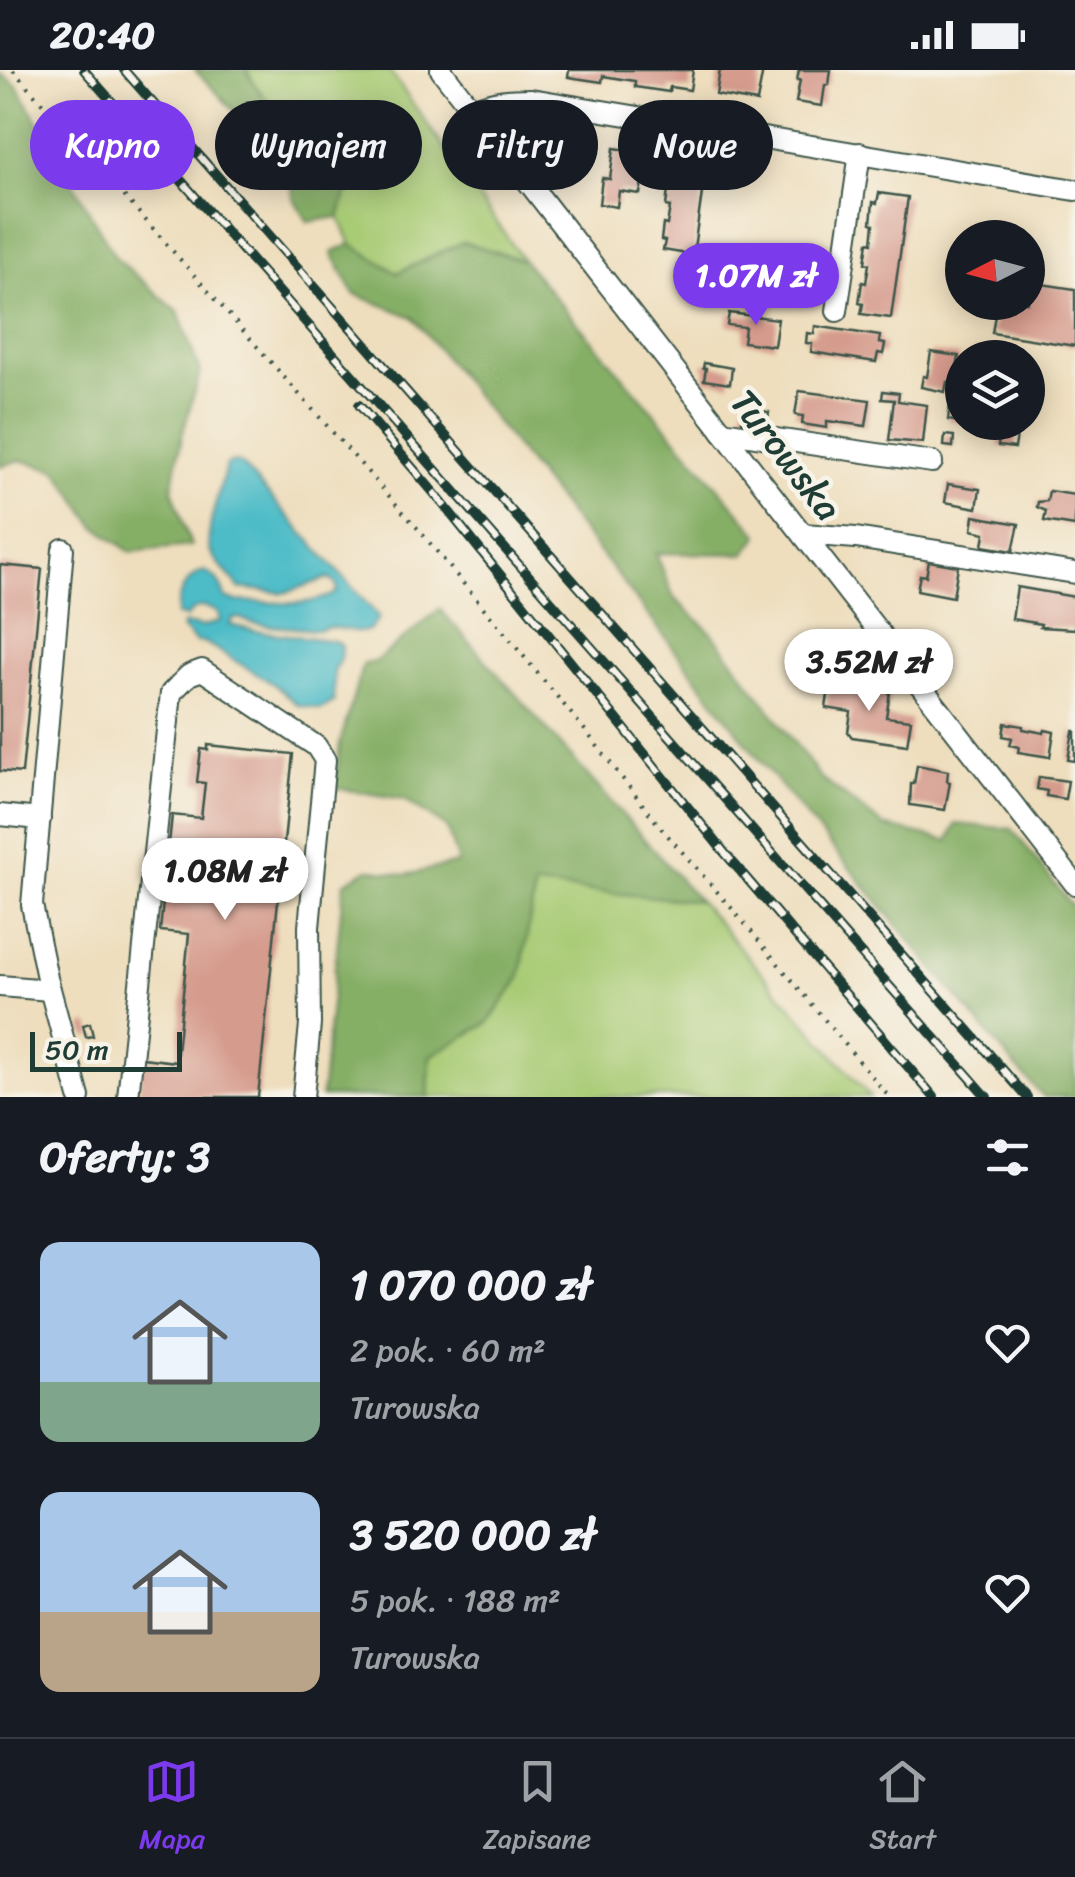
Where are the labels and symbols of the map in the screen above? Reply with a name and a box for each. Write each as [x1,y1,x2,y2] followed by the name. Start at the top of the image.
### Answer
[945,220,1045,320] north arrow
[653,243,859,328] pin: 1.07M zł
[712,374,860,536] street label: Turowska
[766,629,972,714] pin: 3.52M zł
[122,838,328,923] pin: 1.08M zł
[30,1027,182,1071] scale bar

